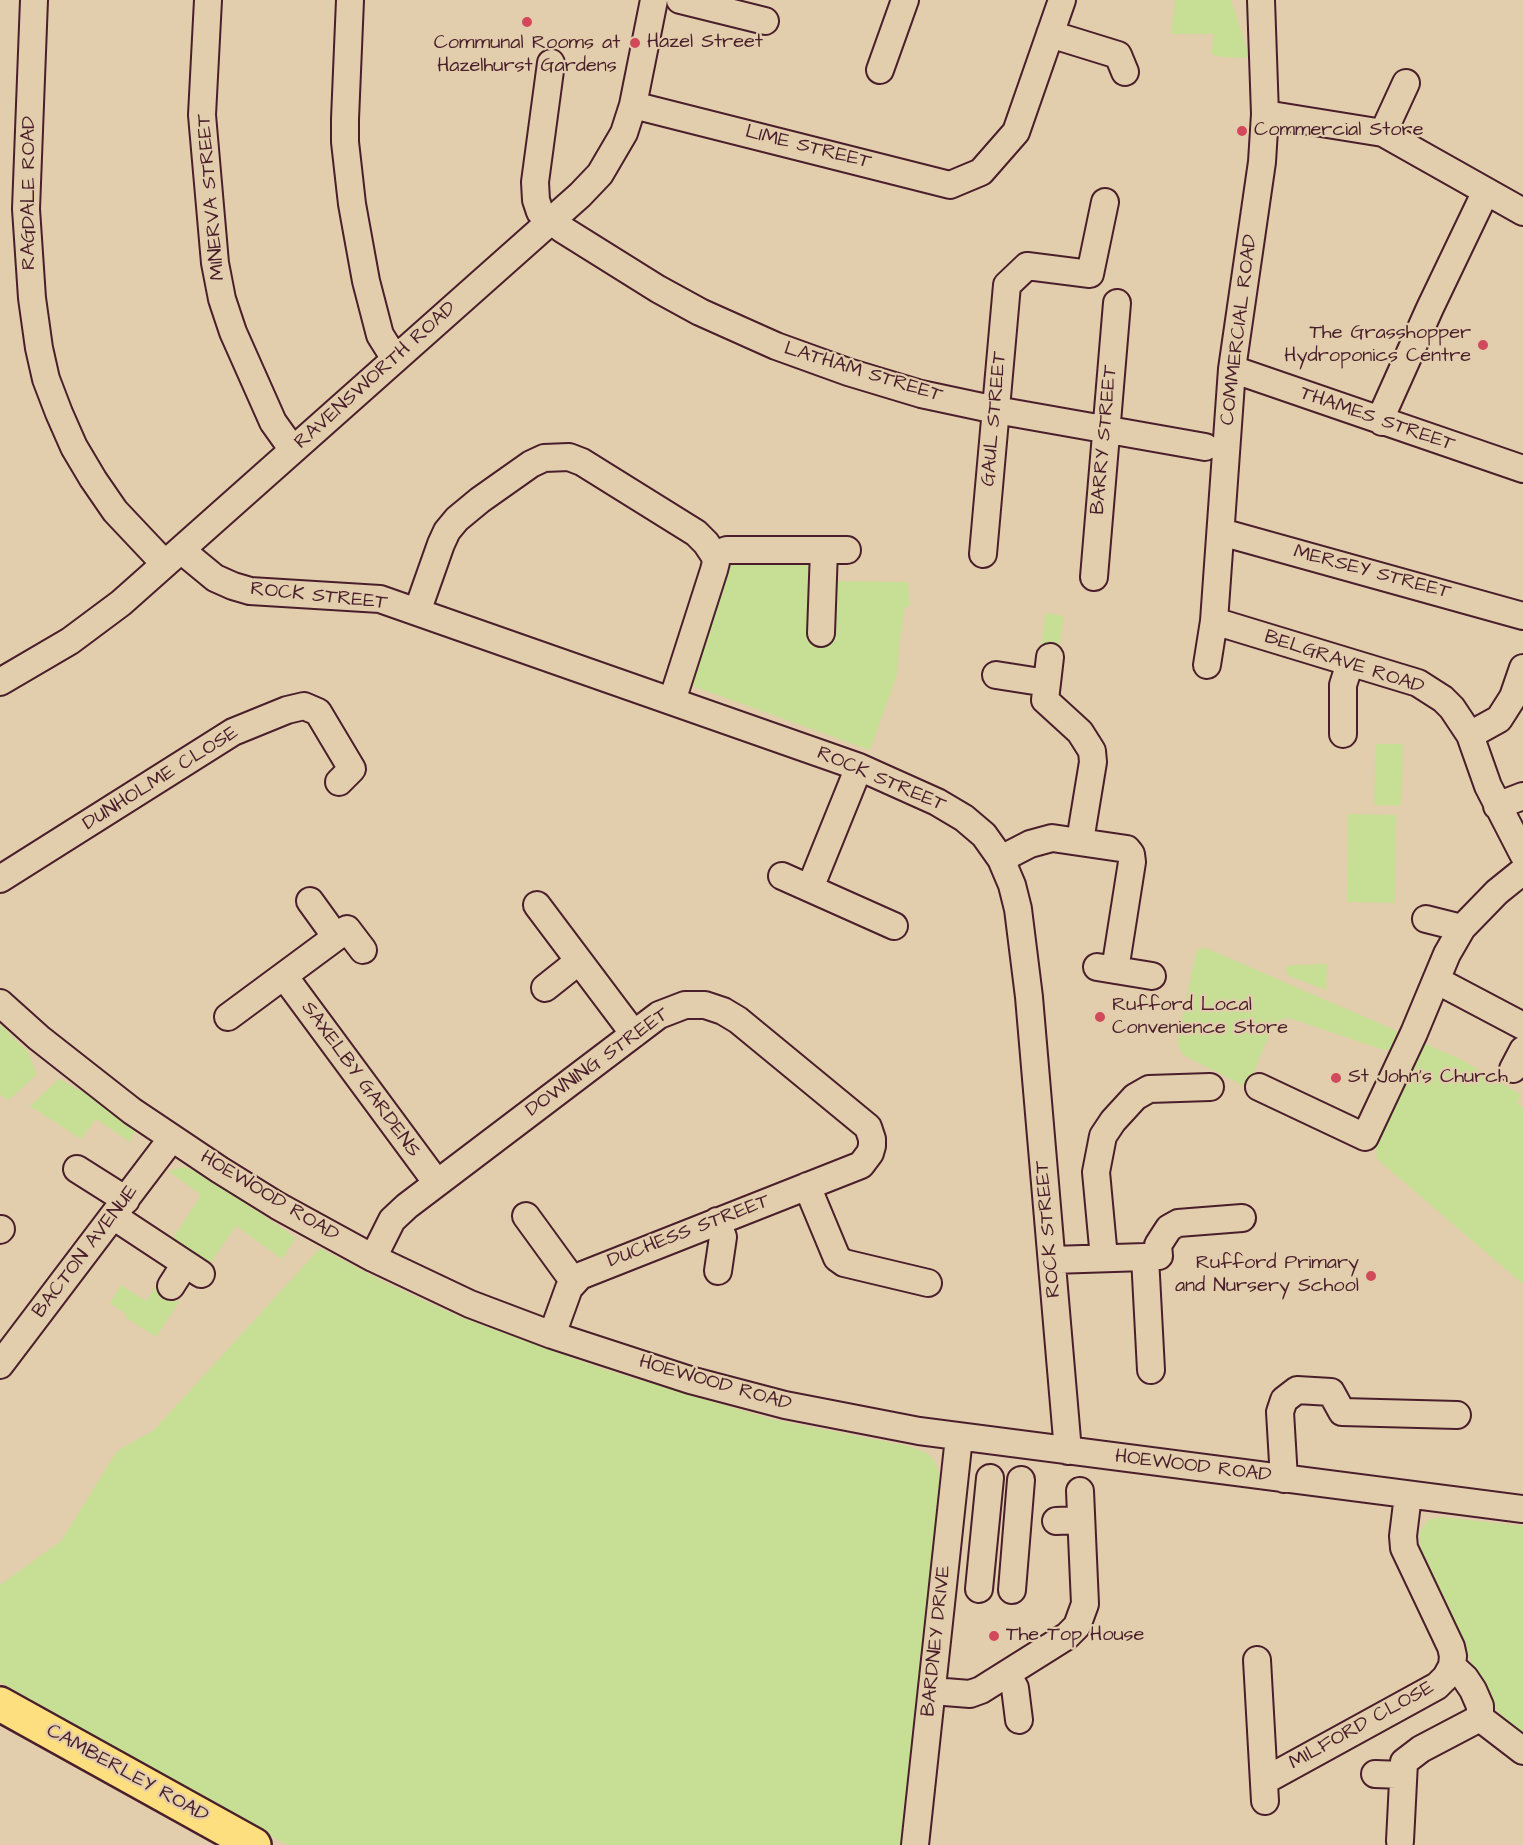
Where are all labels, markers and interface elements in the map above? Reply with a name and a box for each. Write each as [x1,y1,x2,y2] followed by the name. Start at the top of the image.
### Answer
[520,15,534,29] marker: Communal Rooms at Hazelhurst Gardens
[647,31,763,55] place label: Hazel Street
[434,32,620,79] place label: Communal Rooms at Hazelhurst Gardens
[628,36,642,50] marker: Hazel Street
[193,113,231,281] street label: MINERVA STREET
[18,116,42,270] street label: RAGDALE ROAD
[1254,119,1423,143] place label: Commercial Store
[743,121,873,175] street label: LIME STREET
[1235,124,1249,138] marker: Commercial Store
[1216,233,1264,427] street label: COMMERCIAL ROAD
[290,297,462,455] street label: RAVENSWORTH ROAD
[1284,322,1471,369] place label: The Grasshopper Hydroponics Centre
[781,338,945,408] street label: LATHAM STREET
[1476,338,1490,352] marker: The Grasshopper Hydroponics Centre
[977,350,1013,488] street label: GAUL STREET
[1087,364,1123,516] street label: BARRY STREET
[1296,382,1458,458] street label: THAMES STREET
[1291,540,1453,606] street label: MERSEY STREET
[249,578,389,616] street label: ROCK STREET
[1261,626,1427,700] street label: BELGRAVE ROAD
[79,722,243,836] street label: DUNHOLME CLOSE
[813,742,949,818] street label: ROCK STREET
[1112,994,1288,1041] place label: Rufford Local Convenience Store
[295,997,425,1163] street label: SAXELBY GARDENS
[522,1003,674,1123] street label: DOWNING STREET
[1093,1010,1107,1024] marker: Rufford Local Convenience Store
[1348,1066,1508,1090] place label: St John's Church
[1329,1071,1343,1085] marker: St John's Church
[195,1146,343,1248] street label: HOEWOOD ROAD
[1031,1159,1067,1299] street label: ROCK STREET
[28,1181,144,1323] street label: BACTON AVENUE
[605,1190,773,1274] street label: DUCHESS STREET
[1175,1252,1359,1299] place label: Rufford Primary and Nursery School
[1364,1269,1378,1283] marker: Rufford Primary and Nursery School
[636,1351,794,1417] street label: HOEWOOD ROAD
[1113,1446,1273,1488] street label: HOEWOOD ROAD
[917,1564,957,1718] street label: BARDNEY DRIVE
[1006,1624,1144,1648] place label: The Top House
[987,1629,1001,1643] marker: The Top House
[1285,1676,1439,1776] street label: MILFORD CLOSE
[42,1719,212,1829] street label: CAMBERLEY ROAD

